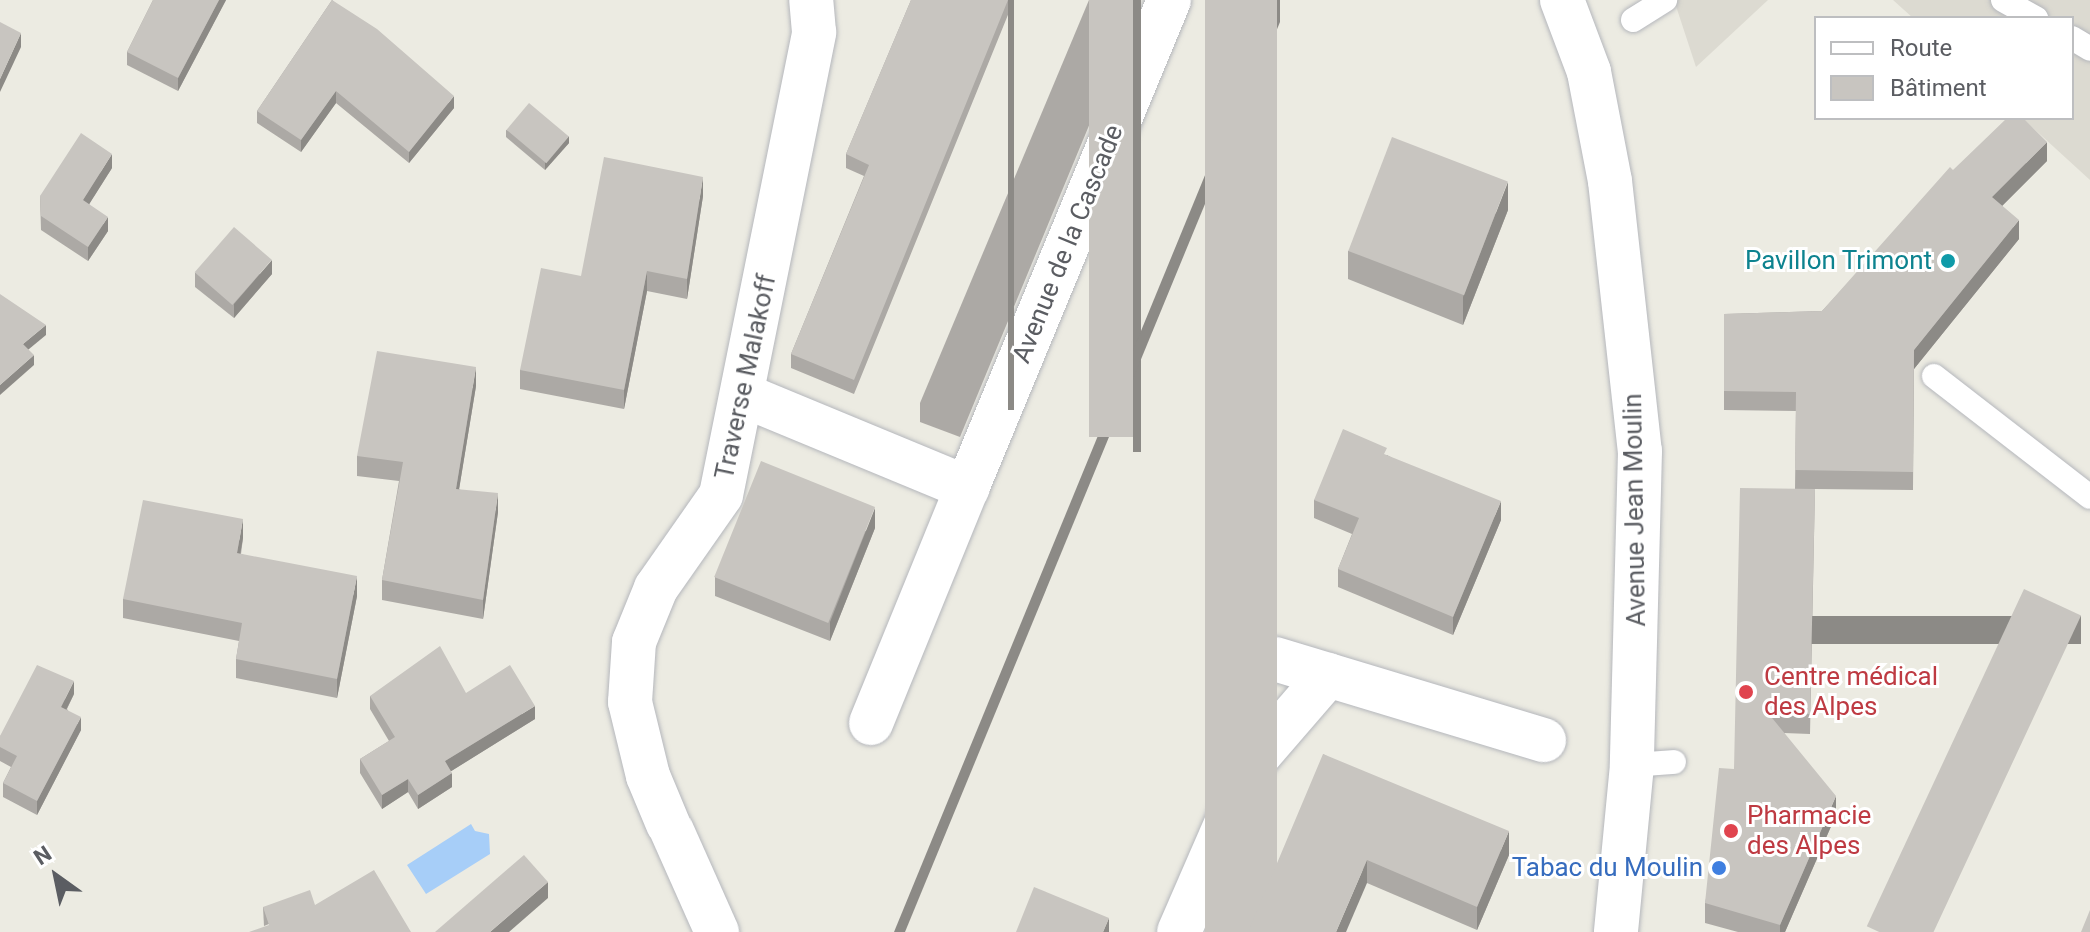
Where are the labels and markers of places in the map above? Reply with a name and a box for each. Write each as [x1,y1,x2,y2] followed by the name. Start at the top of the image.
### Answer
[1744,245,1932,277] place label: Pavillon Trimont
[1939,252,1957,270] marker: Pavillon Trimont
[1764,661,1938,722] place label: Centre médical des Alpes
[1735,681,1757,703] marker: Centre médical des Alpes
[1747,800,1871,862] place label: Pharmacie des Alpes
[1722,822,1740,840] marker: Pharmacie des Alpes
[1512,852,1703,884] place label: Tabac du Moulin
[1710,859,1728,877] marker: Tabac du Moulin

